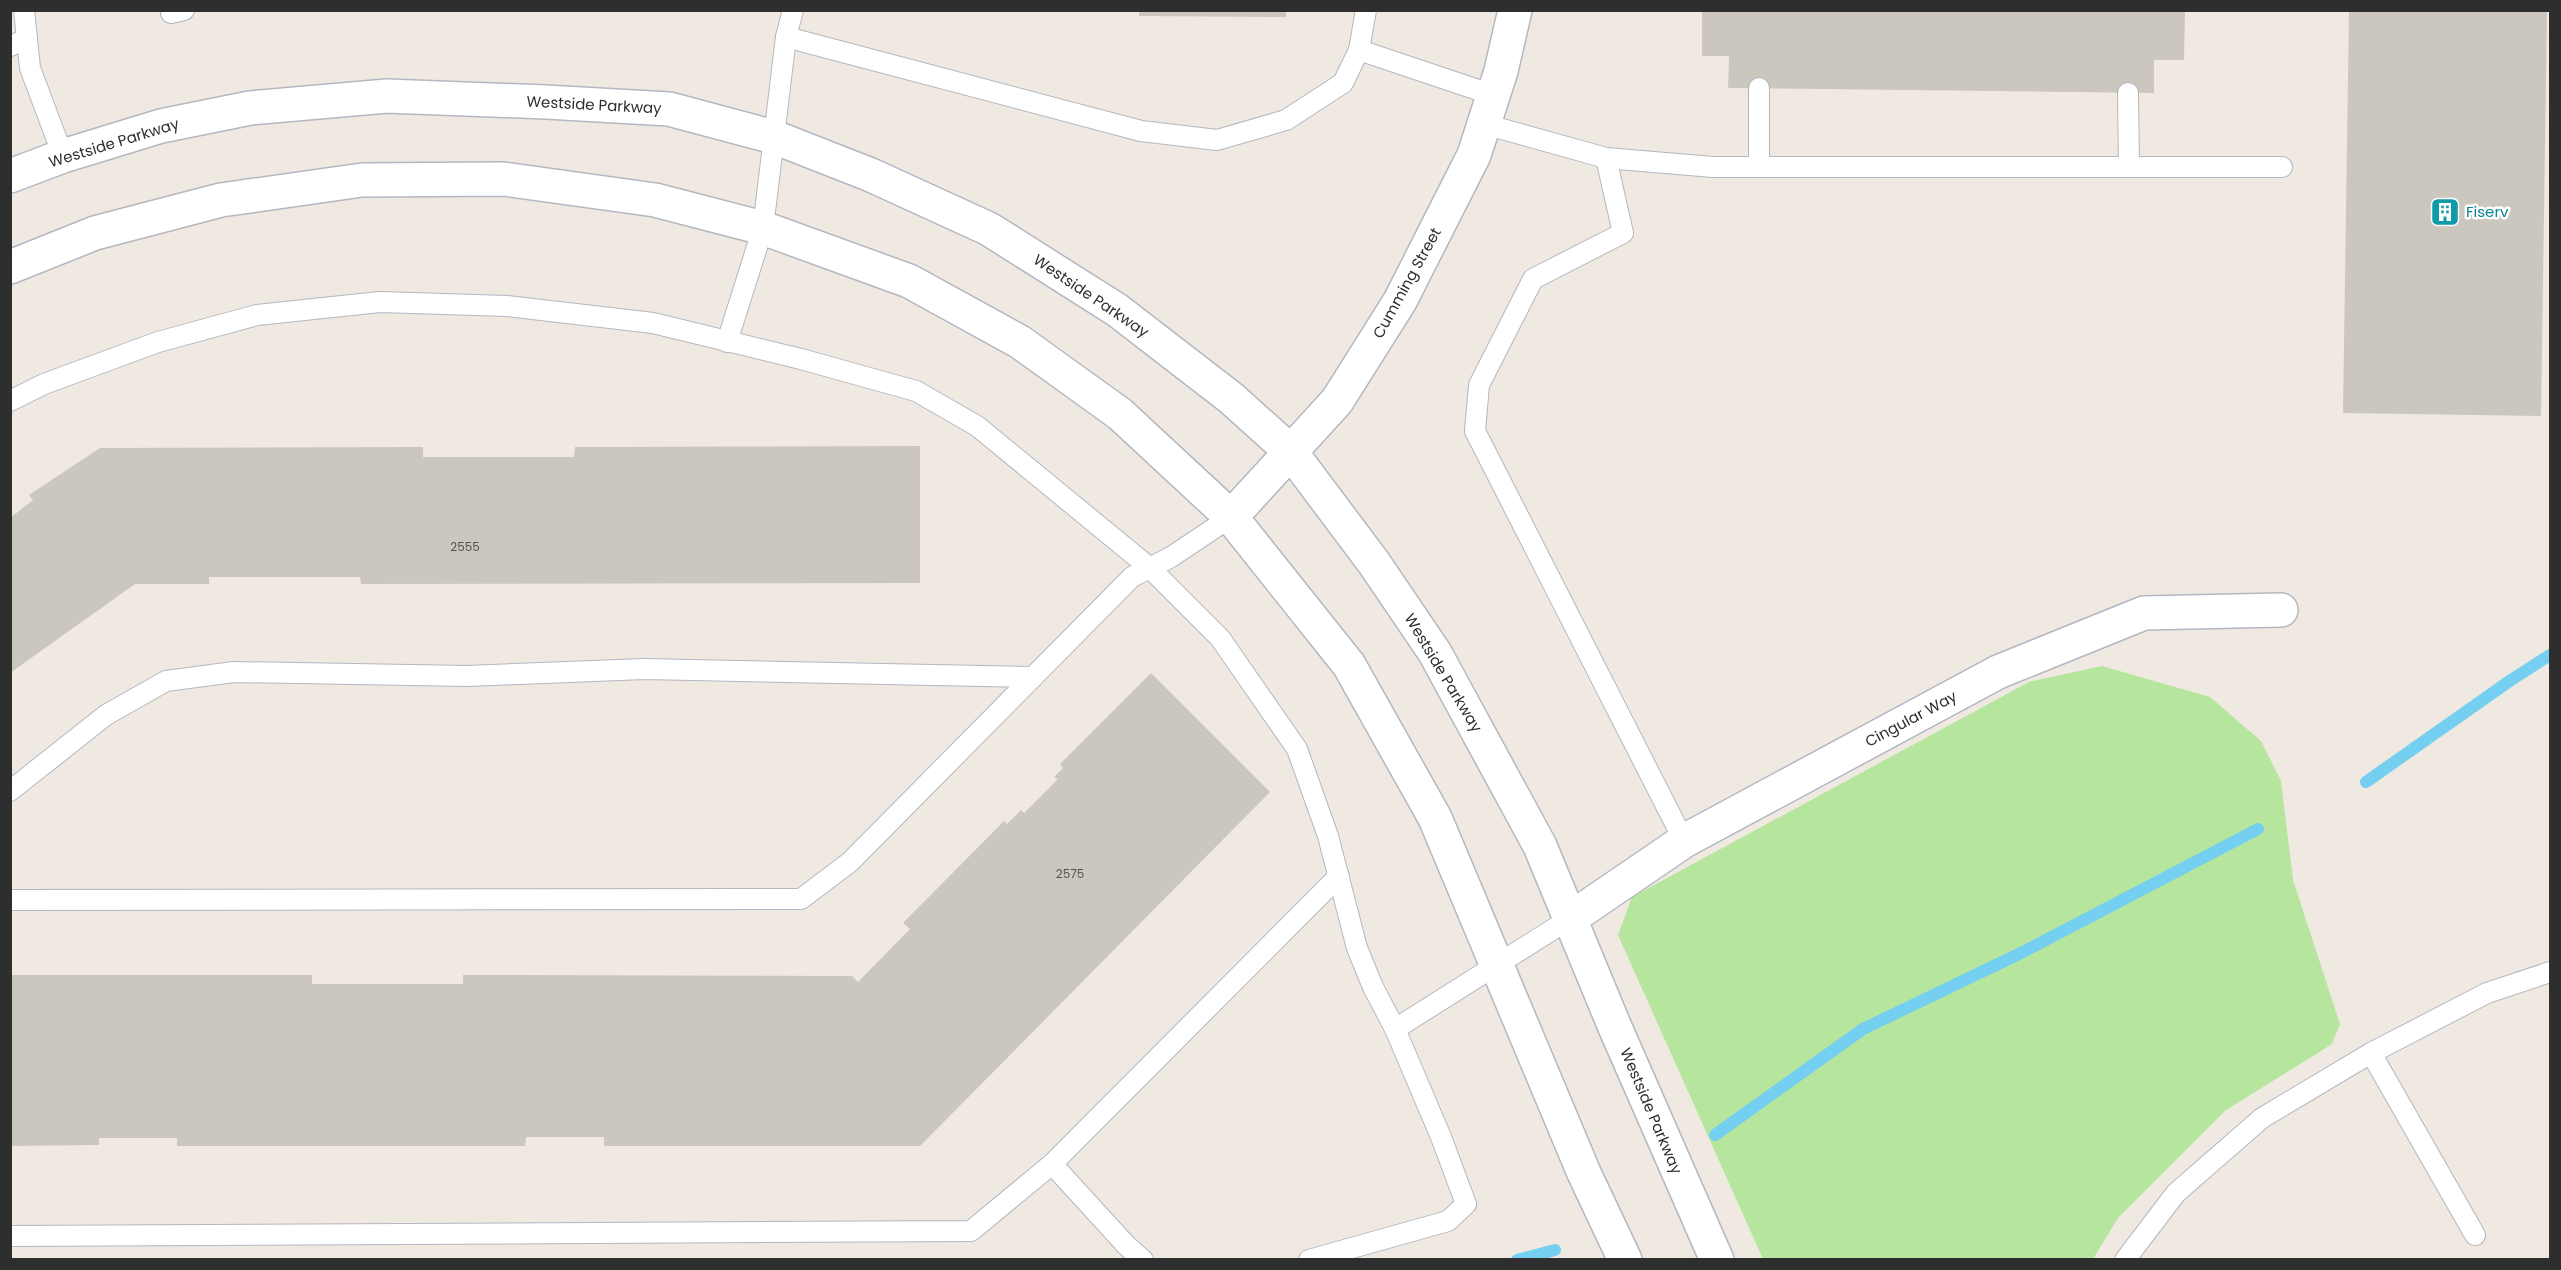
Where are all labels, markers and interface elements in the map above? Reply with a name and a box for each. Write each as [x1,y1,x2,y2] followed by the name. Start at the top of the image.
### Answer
[526,90,663,119] street label: Westside Parkway
[46,113,182,172] street label: Westside Parkway
[2429,196,2461,228] building icon: Fiserv
[2466,201,2509,222] place label: Fiserv
[1367,224,1446,342] street label: Cumming Street
[1029,249,1154,342] street label: Westside Parkway
[450,538,480,555] house number: 2555
[1400,609,1488,737] street label: Westside Parkway
[1861,685,1961,752] street label: Cingular Way
[1056,865,1084,882] house number: 2575
[1615,1044,1688,1178] street label: Westside Parkway

